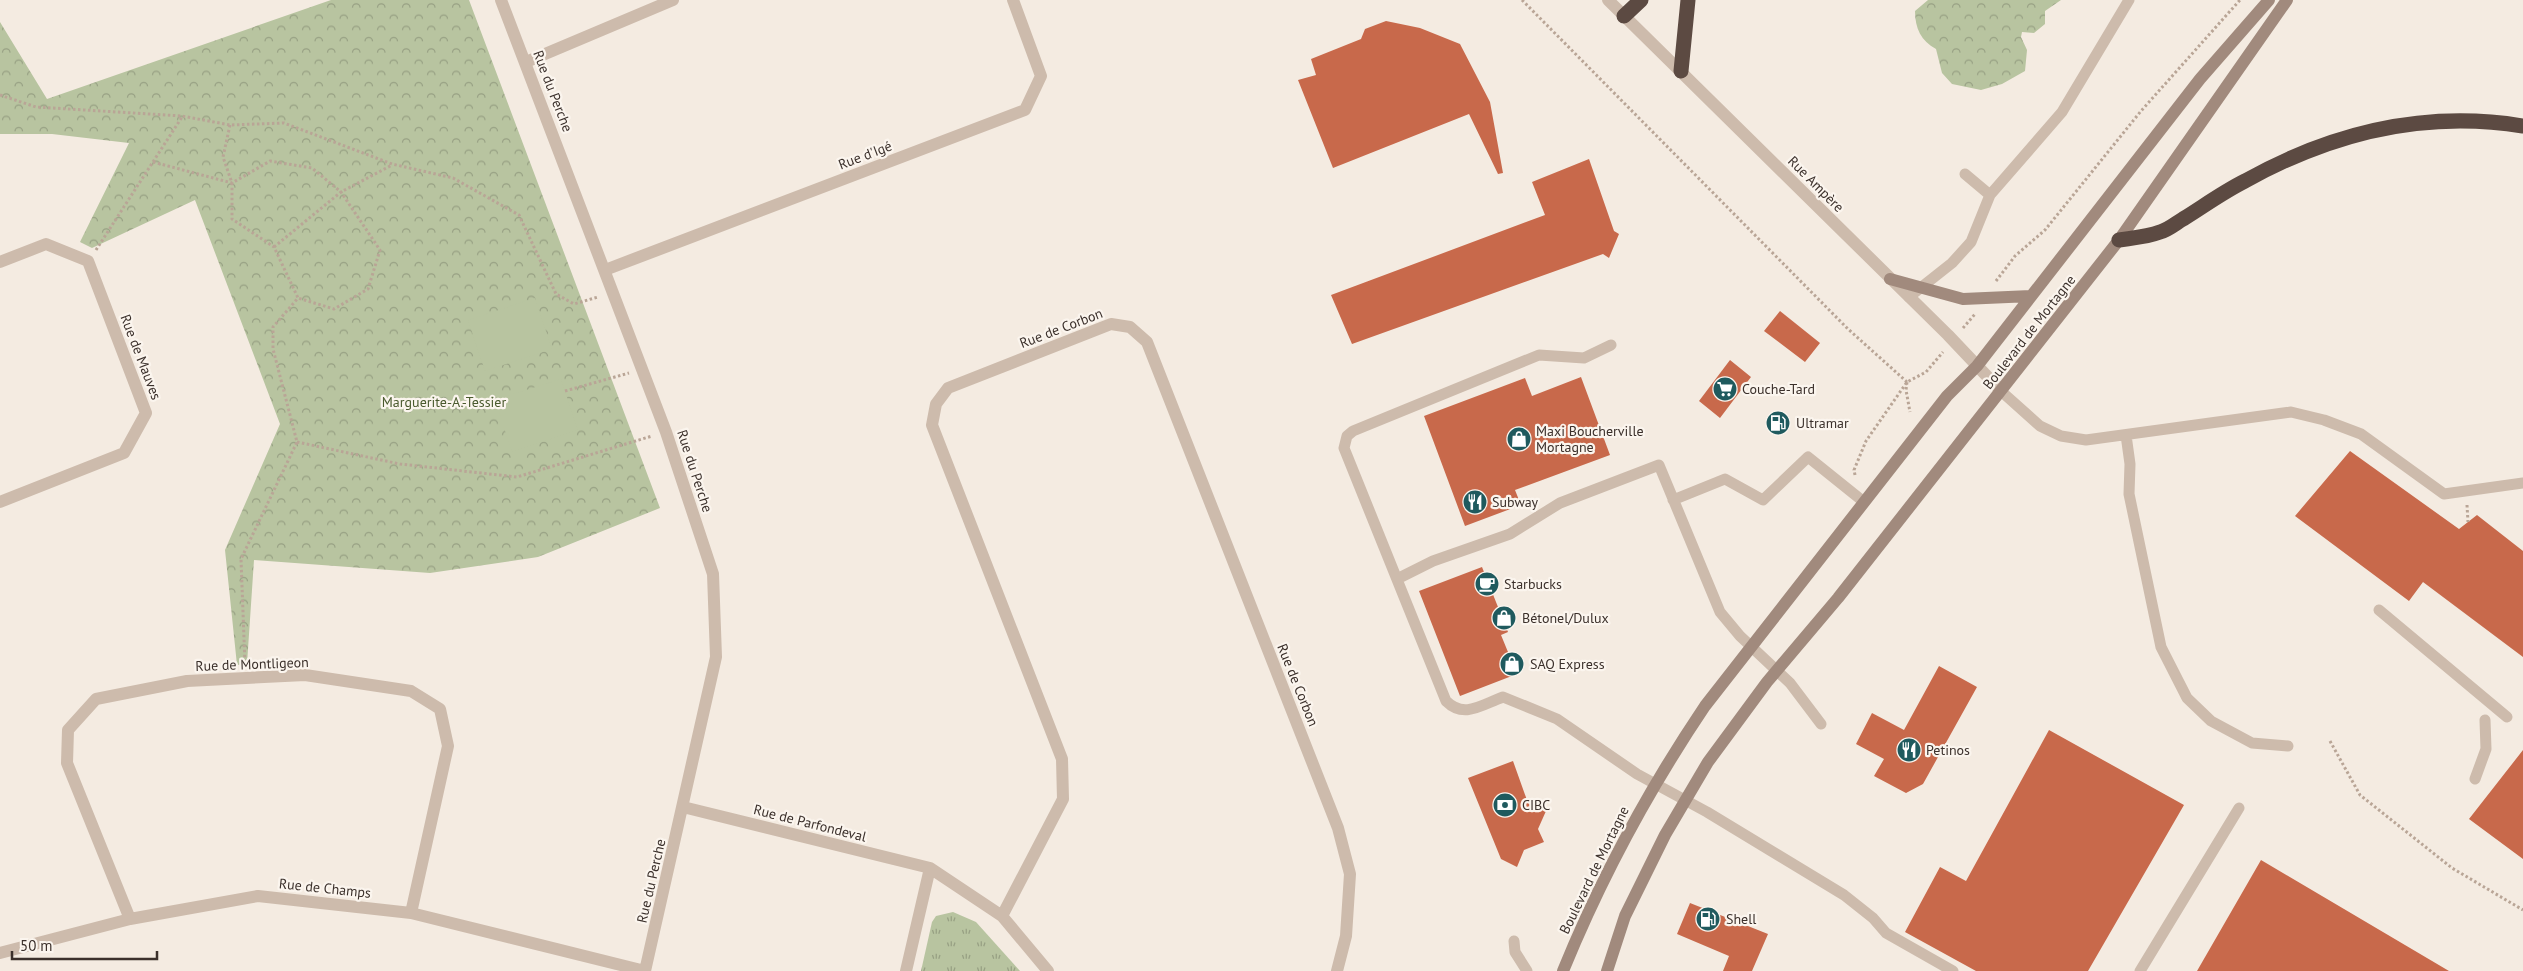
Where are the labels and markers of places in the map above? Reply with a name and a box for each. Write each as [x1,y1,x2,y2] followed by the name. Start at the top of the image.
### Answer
[1712,376,1738,402] supermarket icon: Couche-Tard
[1742,380,1815,398] place label: Couche-Tard
[1765,410,1791,436] fuel station icon: Ultramar
[1796,414,1849,432] place label: Ultramar
[1536,422,1644,456] place label: Maxi Boucherville Mortagne
[1506,426,1532,452] shop icon: Maxi Boucherville Mortagne
[1462,489,1488,515] restaurant icon: Subway
[1492,493,1539,511] place label: Subway
[1474,571,1500,597] cafe icon: Starbucks
[1504,575,1562,593] place label: Starbucks
[1491,605,1517,631] shop icon: Bétonel/Dulux
[1522,609,1609,627] place label: Bétonel/Dulux
[1499,651,1525,677] shop icon: SAQ Express
[1530,655,1605,673] place label: SAQ Express
[1896,737,1922,763] restaurant icon: Petinos
[1926,741,1970,759] place label: Petinos
[1492,792,1518,818] bank icon: CIBC
[1522,796,1550,814] place label: CIBC
[1695,906,1721,932] fuel station icon: Shell
[1726,910,1756,928] place label: Shell

